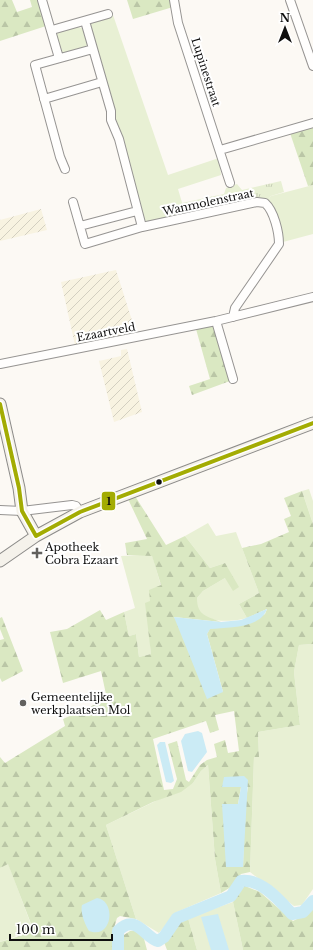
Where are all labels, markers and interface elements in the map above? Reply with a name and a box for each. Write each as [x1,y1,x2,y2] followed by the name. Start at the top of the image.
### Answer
[265,8,305,48] north arrow
[280,11,291,25] text: N
[188,36,224,109] street label: Lupinestraat
[160,185,256,219] street label: Wanmolenstraat
[75,319,137,345] street label: Ezaartveld
[154,477,164,487] unlabelled marker
[101,491,116,511] line badge: 1
[107,494,112,508] text: 1
[44,540,119,567] place label: Apotheek Cobra Ezaart
[32,548,42,558] marker: Apotheek Cobra Ezaart
[31,690,131,717] place label: Gemeentelijke werkplaatsen Mol
[18,698,28,708] marker: Gemeentelijke werkplaatsen Mol
[10,916,112,942] scale bar
[16,922,55,937] text: 100 m

